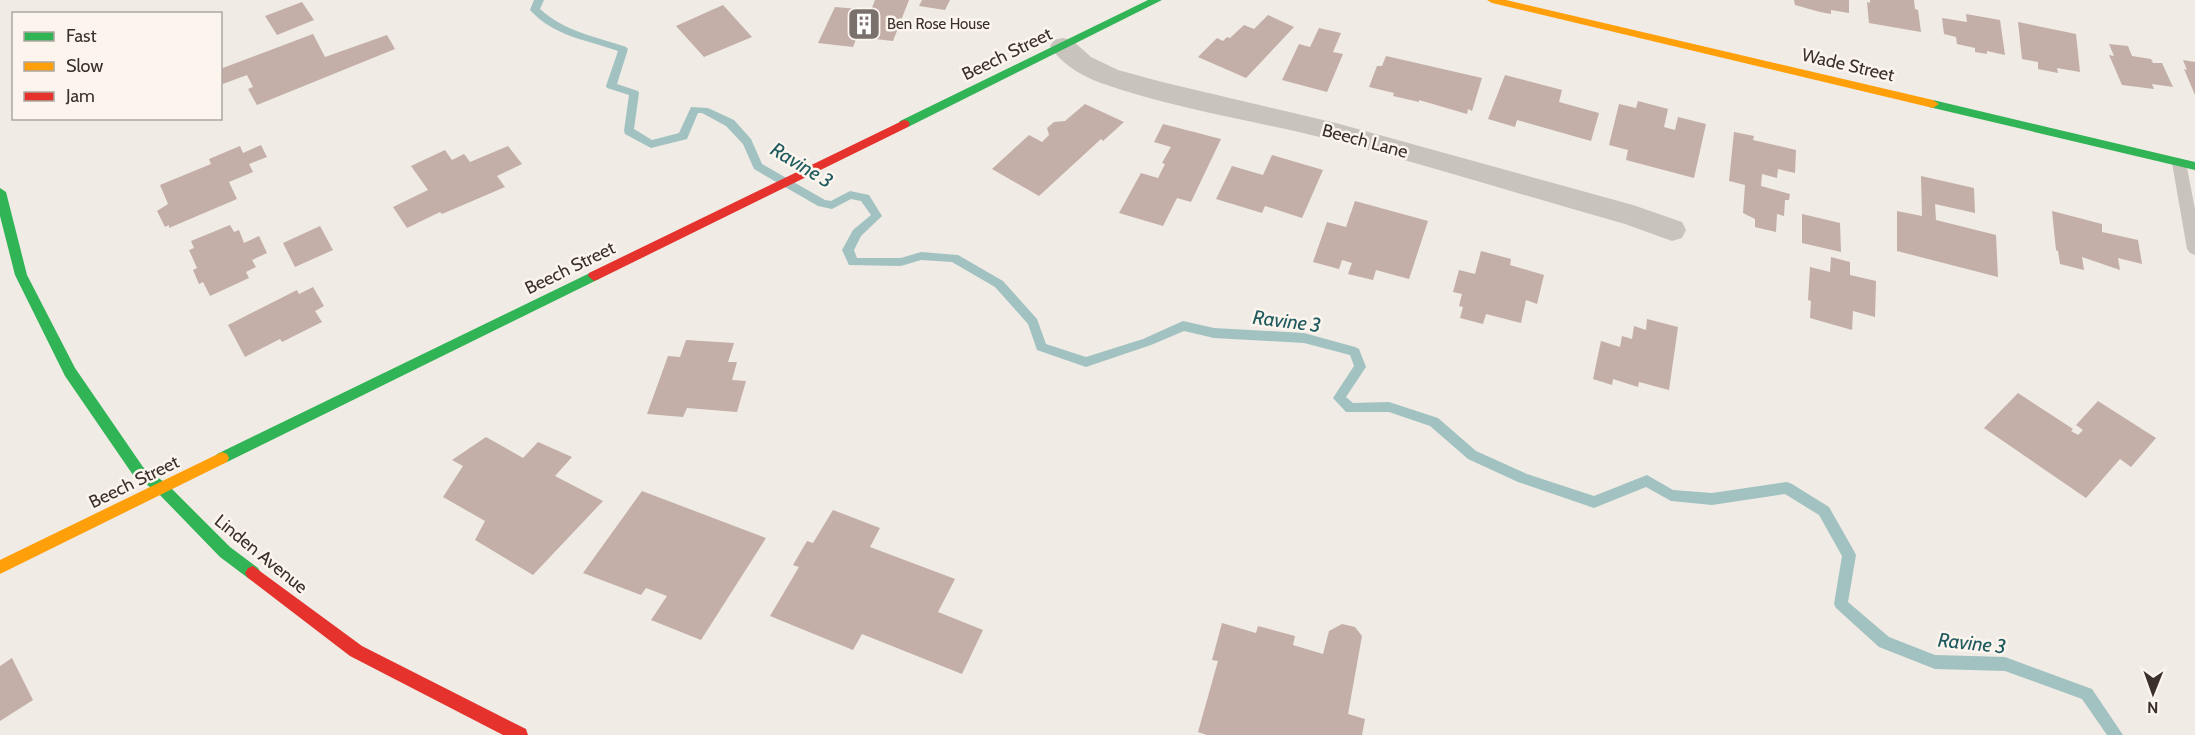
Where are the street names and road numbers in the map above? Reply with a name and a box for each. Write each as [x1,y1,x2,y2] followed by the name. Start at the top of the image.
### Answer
[958,23,1056,85] street label: Beech Street
[1800,44,1896,86] street label: Wade Street
[1320,119,1410,163] street label: Beech Lane
[521,237,619,299] street label: Beech Street
[85,451,183,513] street label: Beech Street
[210,510,312,598] street label: Linden Avenue

